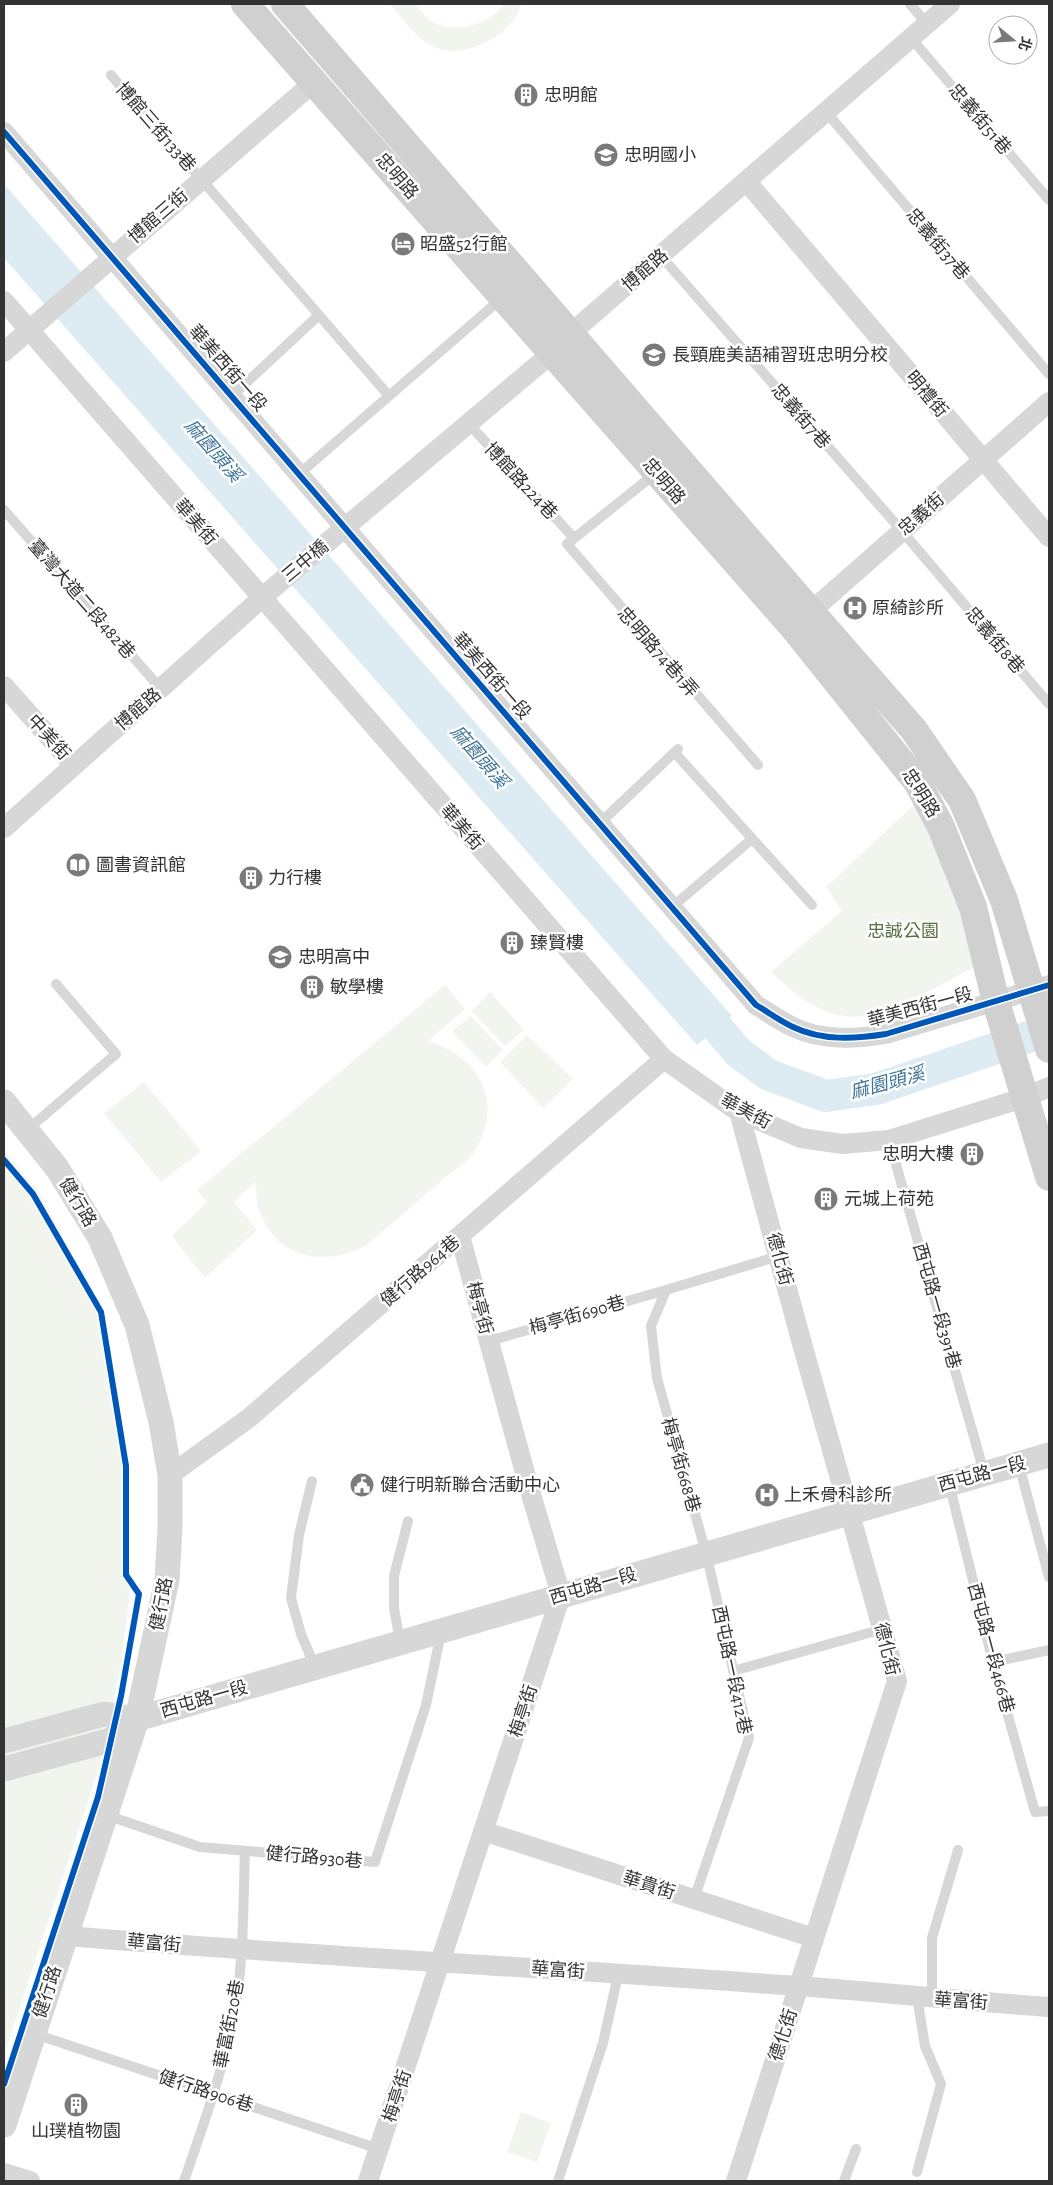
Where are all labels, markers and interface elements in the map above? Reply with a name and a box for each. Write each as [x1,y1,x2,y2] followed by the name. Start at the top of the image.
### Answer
[988,15,1038,65] north arrow
[1016,35,1034,53] text: 北
[112,79,200,175] street label: 博館三街133巷
[945,80,1015,158] street label: 忠義街51巷
[513,82,539,108] building icon: 忠明館
[544,85,598,105] place label: 忠明館
[593,142,619,168] school or university icon: 忠明國小
[624,145,696,165] place label: 忠明國小
[372,149,422,203] street label: 忠明路
[124,185,192,247] street label: 博館三街
[902,204,974,284] street label: 忠義街37巷
[390,231,416,257] hotel icon: 昭盛52行館
[420,234,508,254] place label: 昭盛52行館
[618,245,672,295] street label: 博館路
[185,321,271,415] street label: 華美西街一段
[641,342,667,368] school or university icon: 長頸鹿美語補習班忠明分校
[672,345,888,365] place label: 長頸鹿美語補習班忠明分校
[902,367,952,421] street label: 明禮街
[767,379,835,453] street label: 忠義街7巷
[181,415,248,488] water label: 麻園頭溪
[481,439,561,523] street label: 博館路224巷
[639,454,689,508] street label: 忠明路
[894,489,948,539] street label: 忠義街
[171,495,221,549] street label: 華美街
[25,535,139,663] street label: 臺灣大道二段482巷
[278,536,332,586] street label: 三中橋
[842,595,868,621] hospital icon: 原綺診所
[872,598,944,618] place label: 原綺診所
[614,603,702,701] street label: 忠明路74巷1弄
[961,603,1029,677] street label: 忠義街8巷
[449,629,535,723] street label: 華美西街一段
[111,684,165,734] street label: 博館路
[24,710,74,764] street label: 中美街
[447,721,514,794] water label: 麻園頭溪
[898,765,944,821] street label: 忠明路
[437,800,487,854] street label: 華美街
[65,852,91,878] library icon: 圖書資訊館
[96,855,186,875] place label: 圖書資訊館
[238,865,264,891] building icon: 力行樓
[268,868,322,888] place label: 力行樓
[867,921,939,941] park label: 忠誠公園
[499,930,525,956] building icon: 臻賢樓
[530,933,584,953] place label: 臻賢樓
[267,944,293,970] school or university icon: 忠明高中
[298,947,370,967] place label: 忠明高中
[299,974,325,1000] building icon: 敏學樓
[330,977,384,997] place label: 敏學樓
[865,983,975,1031] street label: 華美西街一段
[848,1062,929,1102] water label: 麻園頭溪
[717,1089,775,1133] street label: 華美街
[959,1141,985,1167] building icon: 忠明大樓
[882,1144,954,1164] place label: 忠明大樓
[56,1174,100,1230] street label: 健行路
[813,1186,839,1212] building icon: 元城上荷苑
[844,1189,934,1209] place label: 元城上荷苑
[763,1230,797,1288] street label: 德化街
[377,1231,463,1311] street label: 健行路964巷
[909,1241,965,1371] street label: 西屯路一段391巷
[463,1279,497,1337] street label: 梅亭街
[527,1292,627,1338] street label: 梅亭街690巷
[658,1415,704,1515] street label: 梅亭街668巷
[936,1453,1028,1495] street label: 西屯路一段
[349,1472,375,1498] public building icon: 健行明新聯合活動中心
[380,1475,560,1495] place label: 健行明新聯合活動中心
[754,1482,780,1508] hospital icon: 上禾骨科診所
[784,1485,892,1505] place label: 上禾骨科診所
[547,1564,639,1608] street label: 西屯路一段
[146,1576,176,1632] street label: 健行路
[964,1581,1018,1715] street label: 西屯路一段466巷
[709,1604,755,1736] street label: 西屯路一段412巷
[871,1620,903,1678] street label: 德化街
[158,1677,250,1721] street label: 西屯路一段
[505,1682,541,1740] street label: 梅亭街
[265,1843,363,1871] street label: 健行路930巷
[620,1867,678,1903] street label: 華貴街
[126,1931,182,1955] street label: 華富街
[530,1958,586,1982] street label: 華富街
[29,1963,65,2021] street label: 健行路
[211,1978,247,2070] street label: 華富街20巷
[933,1989,989,2013] street label: 華富街
[765,2006,801,2064] street label: 德化街
[156,2066,256,2116] street label: 健行路906巷
[379,2067,415,2125] street label: 梅亭街
[63,2092,89,2118] building icon: 山璞植物園
[31,2121,121,2141] place label: 山璞植物園

